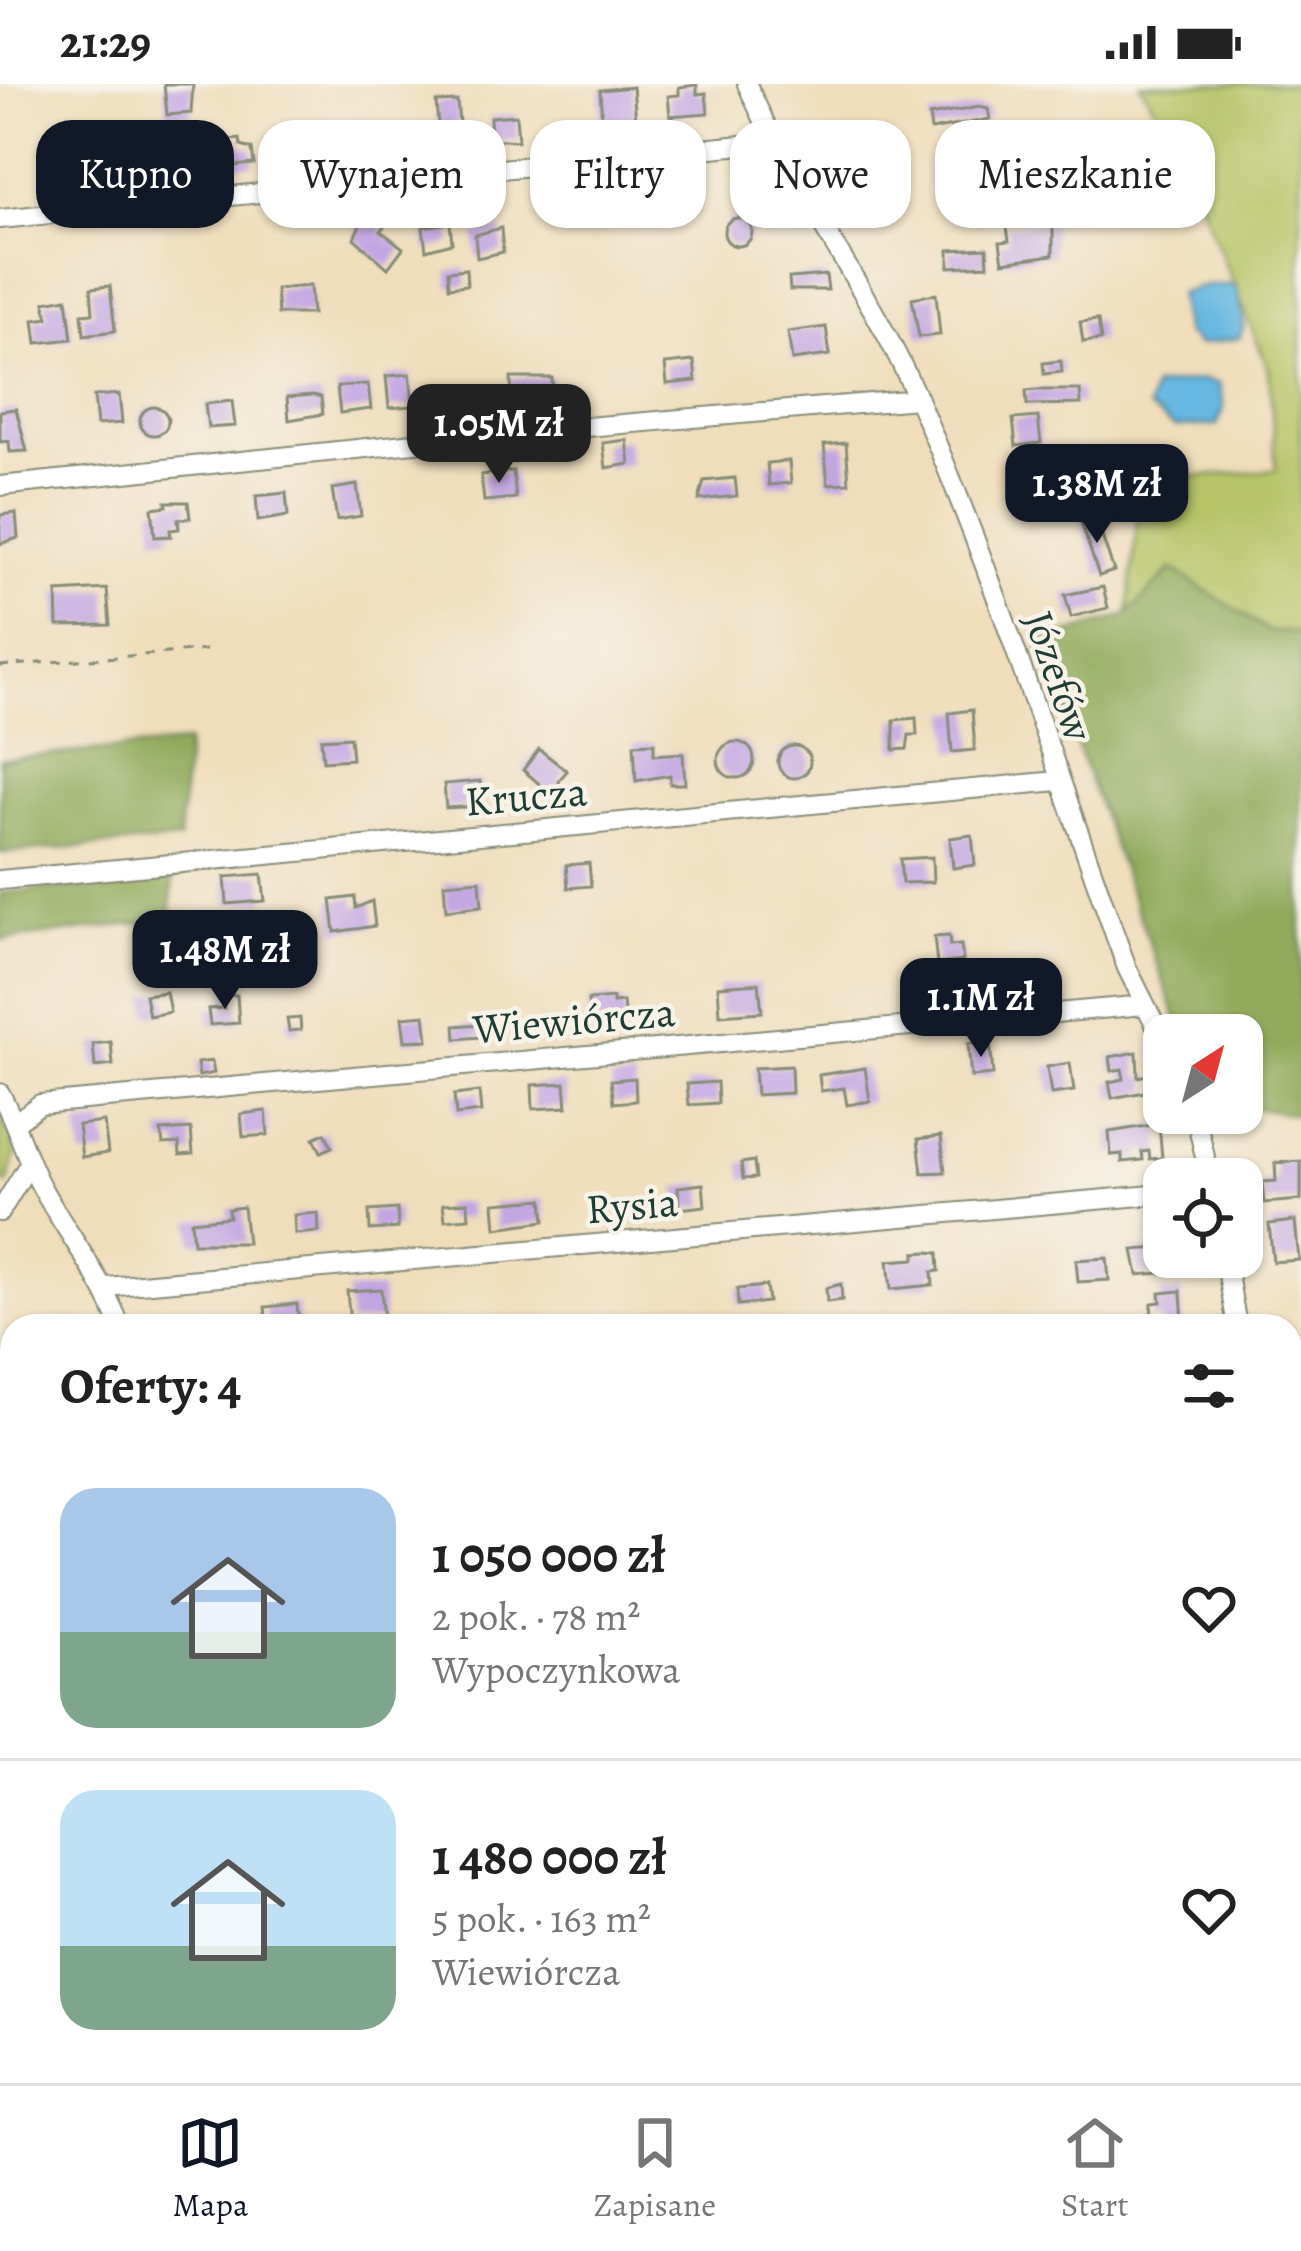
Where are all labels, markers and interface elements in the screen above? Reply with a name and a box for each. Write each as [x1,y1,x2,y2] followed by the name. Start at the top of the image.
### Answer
[60,11,151,73] text: 21:29
[36,120,234,228] chip: Kupno
[258,120,506,228] chip: Wynajem
[530,120,706,228] chip: Filtry
[730,120,911,228] chip: Nowe
[935,120,1215,228] chip: Mieszkanie
[375,384,623,486] pin: 1.05M zł
[434,396,564,449] text: 1.05M zł
[973,444,1221,546] pin: 1.38M zł
[1032,456,1162,509] text: 1.38M zł
[1010,603,1108,749] street label: Józefów
[463,762,590,830] street label: Krucza
[101,910,349,1012] pin: 1.48M zł
[159,922,291,975] text: 1.48M zł
[870,958,1092,1060] pin: 1.1M zł
[927,970,1035,1023] text: 1.1M zł
[469,983,678,1057] street label: Wiewiórcza
[1143,1014,1263,1134] north arrow
[1143,1014,1263,1278] map controls
[1143,1158,1263,1278] button: locate
[584,1173,681,1237] street label: Rysia
[60,1351,241,1421] text: Oferty: 4
[1176,1353,1242,1419] icon: filters
[432,1520,666,1590] text: 1 050 000 zł
[156,1536,300,1680] icon: home
[1176,1575,1242,1641] icon: heart
[432,1590,640,1643] text: 2 pok. · 78 m²
[432,1643,680,1696] text: Wypoczynkowa
[432,1822,667,1892] text: 1 480 000 zł
[156,1838,300,1982] icon: home
[1176,1877,1242,1943] icon: heart
[432,1892,651,1945] text: 5 pok. · 163 m²
[432,1945,620,1998] text: Wiewiórcza
[173,2110,248,2227] tab: Mapa
[594,2110,716,2227] tab: Zapisane
[1061,2110,1128,2227] tab: Start

